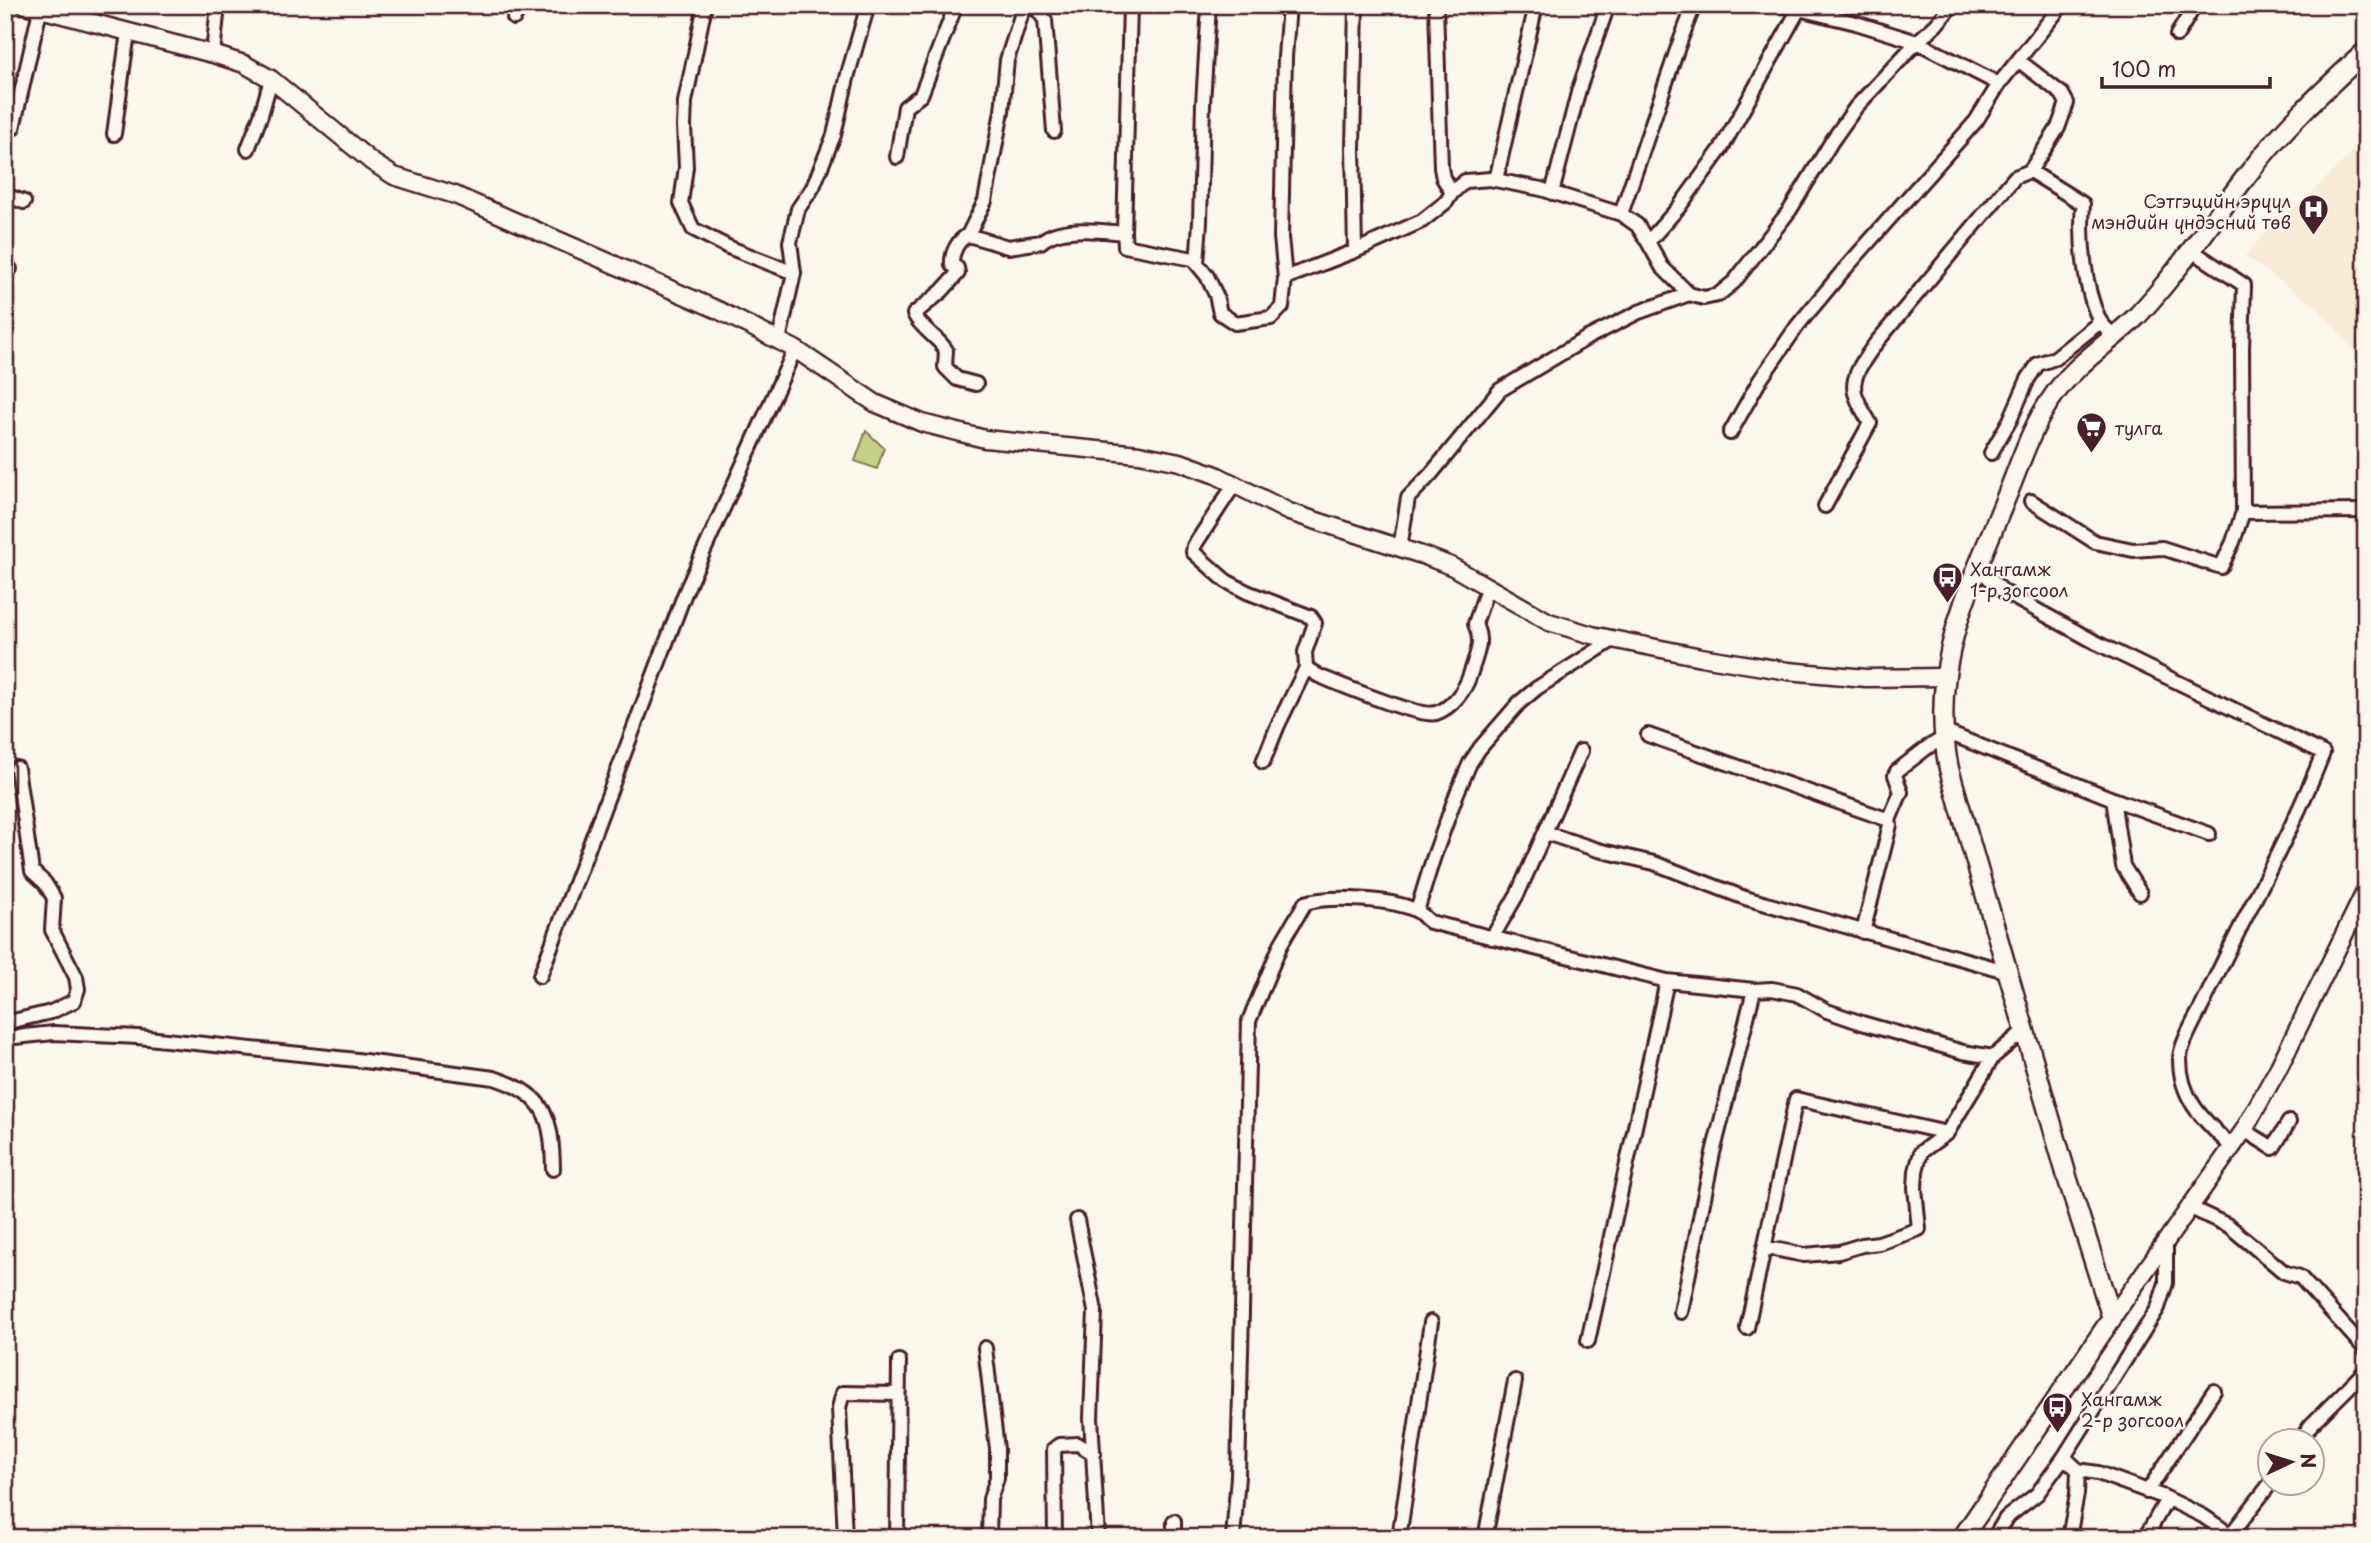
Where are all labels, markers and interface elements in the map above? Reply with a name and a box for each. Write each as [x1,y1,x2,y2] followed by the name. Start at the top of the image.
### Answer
[2102,46,2270,90] scale bar
[2112,52,2176,84] text: 100 m
[2091,187,2291,235] place label: Сэтгэцийн эрүүл мэндийн үндэсний төв
[2297,193,2331,237] hospital icon: Сэтгэцийн эрүүл мэндийн үндэсний төв
[2075,410,2109,454] supermarket icon: тулга
[2115,414,2163,441] place label: тулга
[1970,555,2068,603] place label: Хангамж 1-р зогсоол
[1930,561,1964,605] bus stop icon: Хангамж 1-р зогсоол
[2081,1385,2184,1433] place label: Хангамж 2-р зогсоол
[2041,1391,2075,1435] bus stop icon: Хангамж 2-р зогсоол
[2256,1428,2326,1498] north arrow
[2294,1452,2323,1469] text: N

